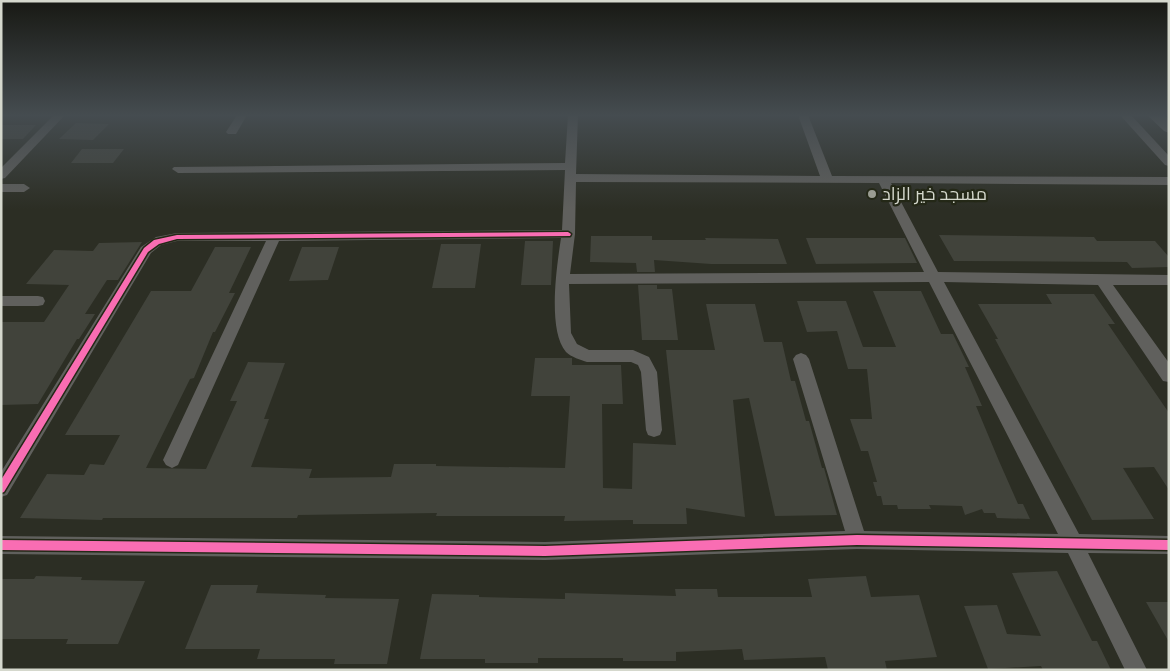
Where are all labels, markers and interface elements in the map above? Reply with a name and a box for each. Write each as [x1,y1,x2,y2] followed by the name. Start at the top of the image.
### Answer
[882,183,987,205] place label: مسجد خير الزاد
[866,188,878,200] marker: مسجد خير الزاد

